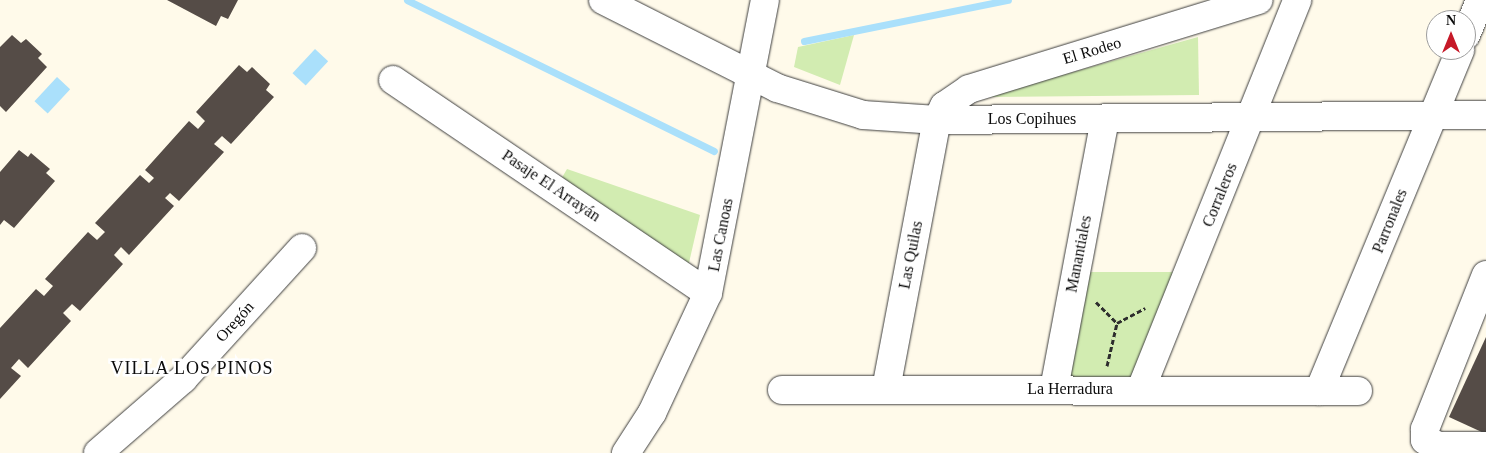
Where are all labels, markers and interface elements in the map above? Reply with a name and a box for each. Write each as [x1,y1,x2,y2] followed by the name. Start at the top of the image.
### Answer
[1426,10,1476,60] north arrow
[1446,13,1456,28] text: N
[1061,33,1123,69] street label: El Rodeo
[988,109,1076,129] street label: Los Copihues
[498,146,604,226] street label: Pasaje El Arrayán
[1198,160,1242,230] street label: Corraleros
[1368,186,1412,256] street label: Parronales
[704,197,738,273] street label: Las Canoas
[1062,214,1096,294] street label: Manantiales
[895,219,927,291] street label: Las Quilas
[212,298,258,346] street label: Oregón
[108,357,276,379] district label: VILLA LOS PINOS
[1027,379,1113,399] street label: La Herradura

